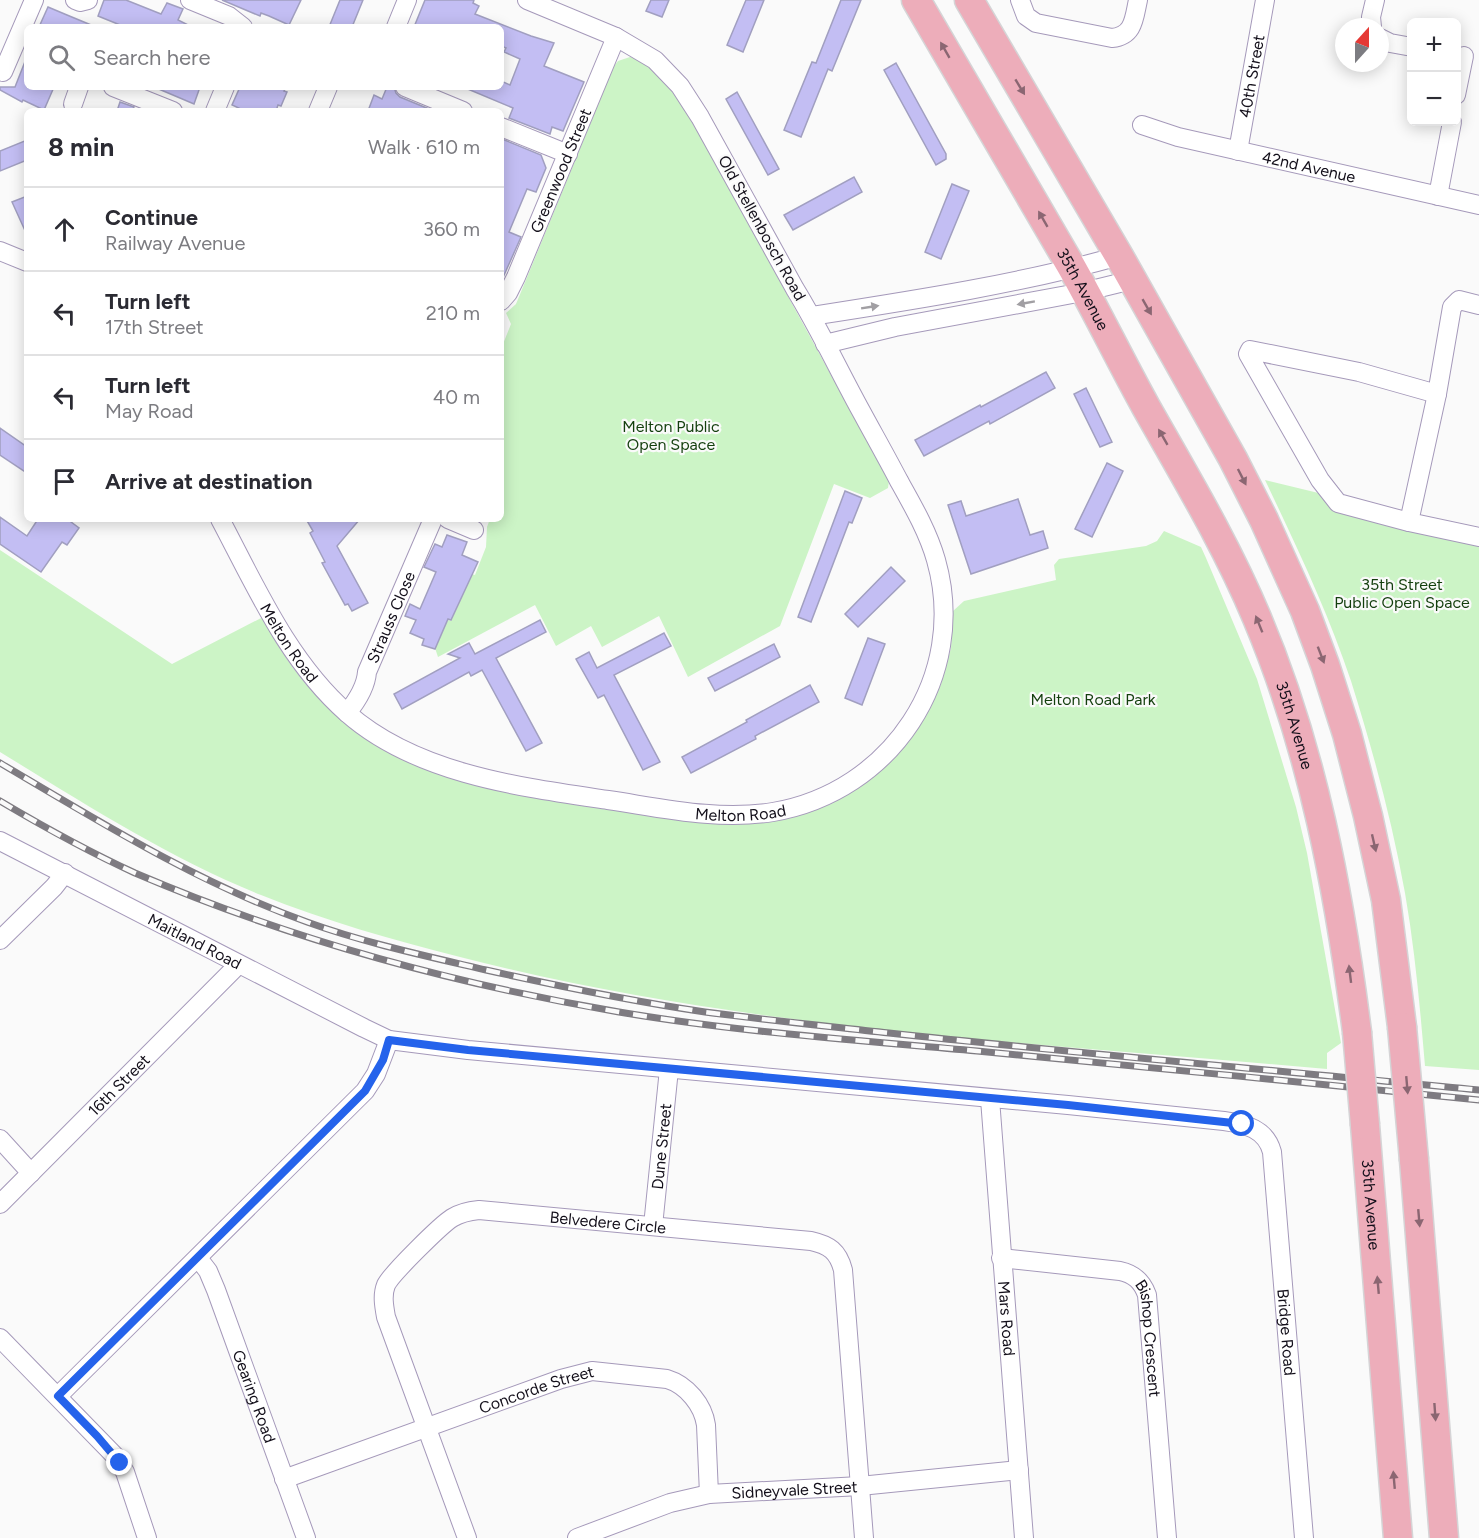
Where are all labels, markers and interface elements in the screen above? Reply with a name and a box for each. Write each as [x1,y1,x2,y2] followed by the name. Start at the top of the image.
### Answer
[1335,18,1389,72] north arrow
[1407,18,1461,126] map controls
[1407,18,1461,72] button: +
[24,24,504,90] search box
[1235,33,1268,119] street label: 40th Street
[45,41,78,74] icon: search
[939,42,950,58] one-way arrow
[93,44,211,71] text: Search here
[1407,72,1461,126] button: −
[1014,79,1025,95] one-way arrow
[526,105,595,235] street label: Greenwood Street
[48,131,114,163] text: 8 min
[368,135,480,159] text: Walk · 610 m
[1260,147,1358,186] street label: 42nd Avenue
[714,152,810,304] street label: Old Stellenbosch Road
[105,204,198,231] text: Continue
[1038,210,1048,227] one-way arrow
[48,213,81,246] icon: ahead
[423,217,480,241] text: 360 m
[105,231,245,255] text: Railway Avenue
[1053,244,1113,334] street label: 35th Avenue
[105,288,191,315] text: Turn left
[48,297,81,330] icon: left
[1016,299,1035,308] one-way arrow
[1142,299,1153,315] one-way arrow
[426,301,480,325] text: 210 m
[860,302,879,311] one-way arrow
[105,315,204,339] text: 17th Street
[105,372,191,399] text: Turn left
[48,381,81,414] icon: left
[433,385,480,409] text: 40 m
[105,399,193,423] text: May Road
[622,417,720,454] park label: Melton Public Open Space
[1158,428,1168,445] one-way arrow
[48,465,81,498] icon: arrive
[105,468,313,495] text: Arrive at destination
[1237,469,1247,486] one-way arrow
[363,568,419,666] street label: Strauss Close
[1334,575,1470,612] park label: 35th Street Public Open Space
[257,600,323,686] street label: Melton Road
[1254,615,1264,633] one-way arrow
[1317,646,1327,664] one-way arrow
[1273,679,1317,772] street label: 35th Avenue
[1030,690,1156,709] park label: Melton Road Park
[694,800,788,825] street label: Melton Road
[1370,834,1380,852] one-way arrow
[145,909,245,973] street label: Maitland Road
[1345,965,1355,984] one-way arrow
[84,1050,153,1120] street label: 16th Street
[1402,1076,1412,1095] one-way arrow
[647,1102,675,1190] street label: Dune Street
[1228,1110,1254,1136] route start
[1358,1159,1384,1251] street label: 35th Avenue
[549,1207,667,1237] street label: Belvedere Circle
[1414,1208,1423,1227] one-way arrow
[1132,1276,1165,1398] street label: Bishop Crescent
[1373,1276,1382,1295] one-way arrow
[995,1280,1019,1357] street label: Mars Road
[1274,1288,1300,1376] street label: Bridge Road
[229,1347,280,1445] street label: Gearing Road
[476,1361,596,1417] street label: Concorde Street
[1430,1403,1439,1422] one-way arrow
[106,1449,132,1475] route end
[1389,1470,1398,1489] one-way arrow
[731,1477,858,1502] street label: Sidneyvale Street

